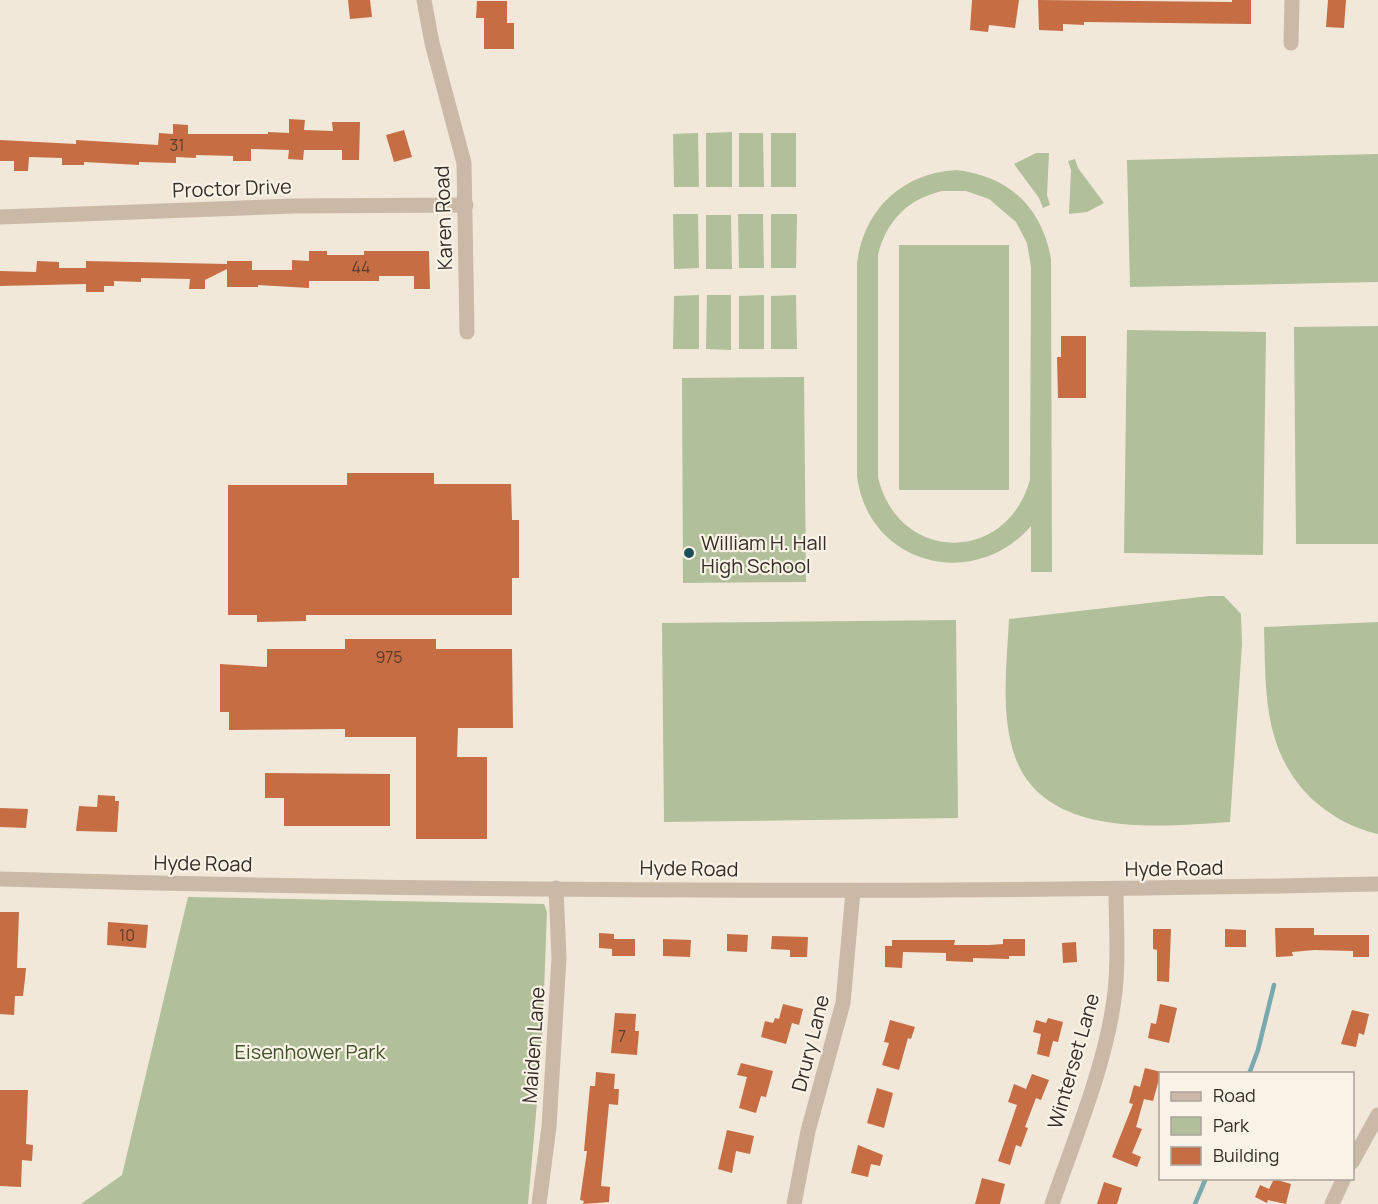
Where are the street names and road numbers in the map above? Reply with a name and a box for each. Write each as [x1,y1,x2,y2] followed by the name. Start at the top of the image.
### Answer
[428,165,458,271] street label: Karen Road
[172,172,292,204] street label: Proctor Drive
[153,849,253,877] street label: Hyde Road
[639,854,739,882] street label: Hyde Road
[1124,854,1224,882] street label: Hyde Road
[515,986,551,1104] street label: Maiden Lane
[1041,990,1105,1132] street label: Winterset Lane
[785,992,835,1094] street label: Drury Lane

